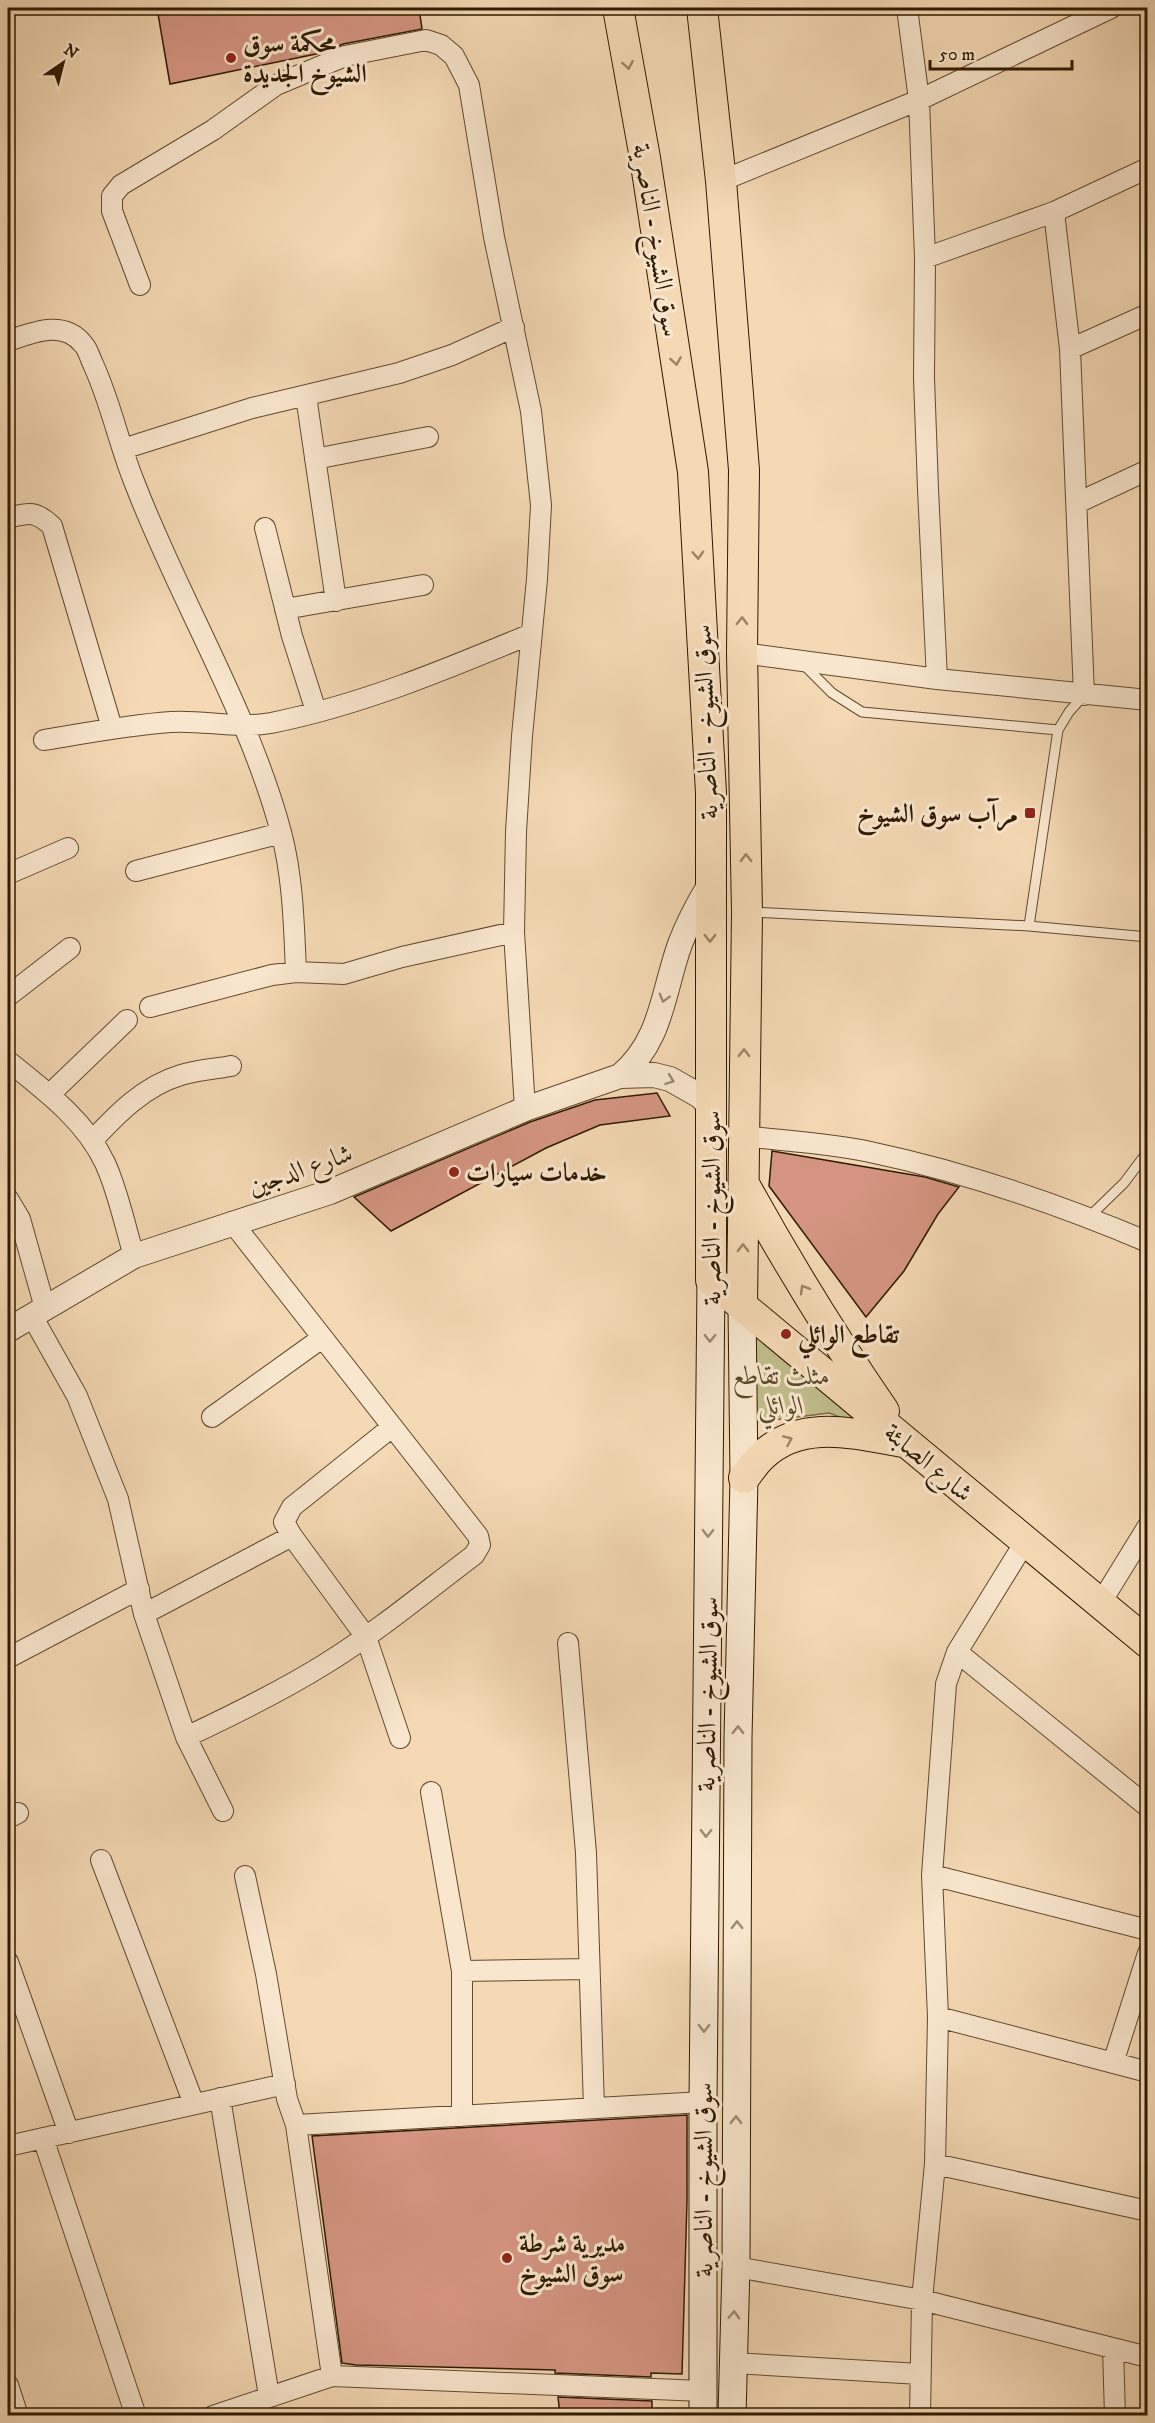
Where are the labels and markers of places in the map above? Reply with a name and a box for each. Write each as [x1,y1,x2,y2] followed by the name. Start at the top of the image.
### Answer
[243,28,367,96] place label: محكمة سوق الشيوخ الجديدة
[224,51,238,65] marker: محكمة سوق الشيوخ الجديدة
[857,797,1018,836] place label: مرآب سوق الشيوخ
[1023,806,1037,820] marker: مرآب سوق الشيوخ
[466,1157,607,1190] place label: خدمات سيارات
[447,1165,461,1179] marker: خدمات سيارات
[797,1319,900,1359] place label: تقاطع الوائلي
[779,1327,793,1341] marker: تقاطع الوائلي
[519,2228,625,2296] place label: مديرية شرطة سوق الشيوخ
[500,2251,514,2265] marker: مديرية شرطة سوق الشيوخ

